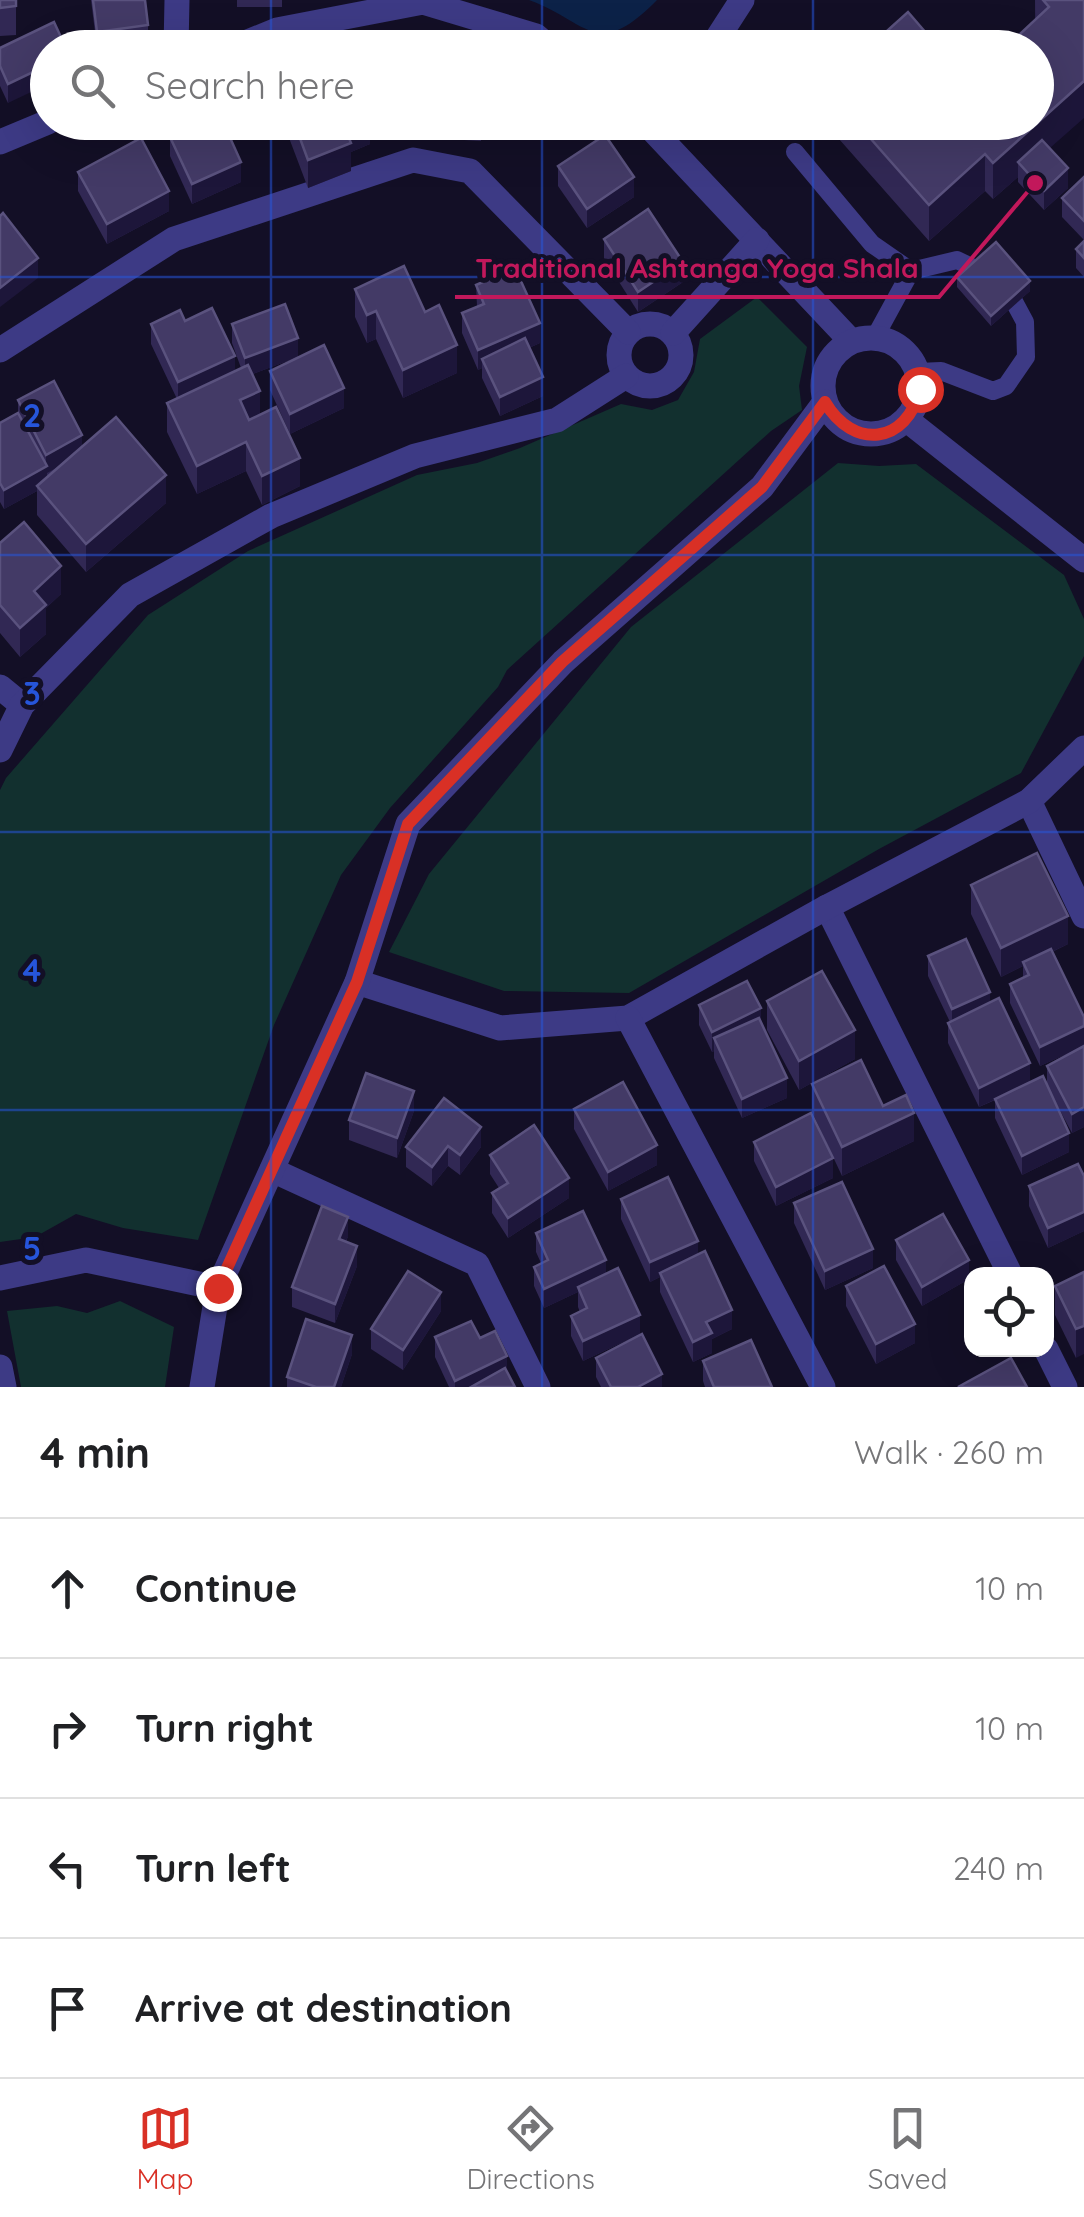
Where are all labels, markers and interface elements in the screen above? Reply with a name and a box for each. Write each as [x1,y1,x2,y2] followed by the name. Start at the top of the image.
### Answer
[30,30,1054,140] search box
[65,58,120,113] icon: search
[145,61,355,109] text: Search here
[455,239,939,297] callout: Traditional Ashtanga Yoga Shala
[475,250,919,285] text: Traditional Ashtanga Yoga Shala
[898,367,944,413] route start
[23,395,41,435] text: 2
[23,673,41,713] text: 3
[23,950,42,990] text: 4
[23,1228,41,1268] text: 5
[196,1266,242,1312] route end
[964,1267,1054,1357] map controls
[964,1267,1054,1357] button: locate
[40,1426,150,1479] text: 4 min
[854,1432,1044,1472] text: Walk · 260 m
[40,1561,95,1616] icon: ahead
[135,1564,297,1612] text: Continue
[975,1568,1044,1608] text: 10 m
[40,1701,95,1756] icon: right
[135,1704,314,1752] text: Turn right
[975,1708,1044,1748] text: 10 m
[40,1841,95,1896] icon: left
[135,1844,291,1892] text: Turn left
[953,1848,1044,1888] text: 240 m
[40,1981,95,2036] icon: arrive
[135,1984,512,2032] text: Arrive at destination
[136,2101,194,2196] tab: Map
[466,2101,595,2196] tab: Directions
[868,2101,948,2196] tab: Saved

